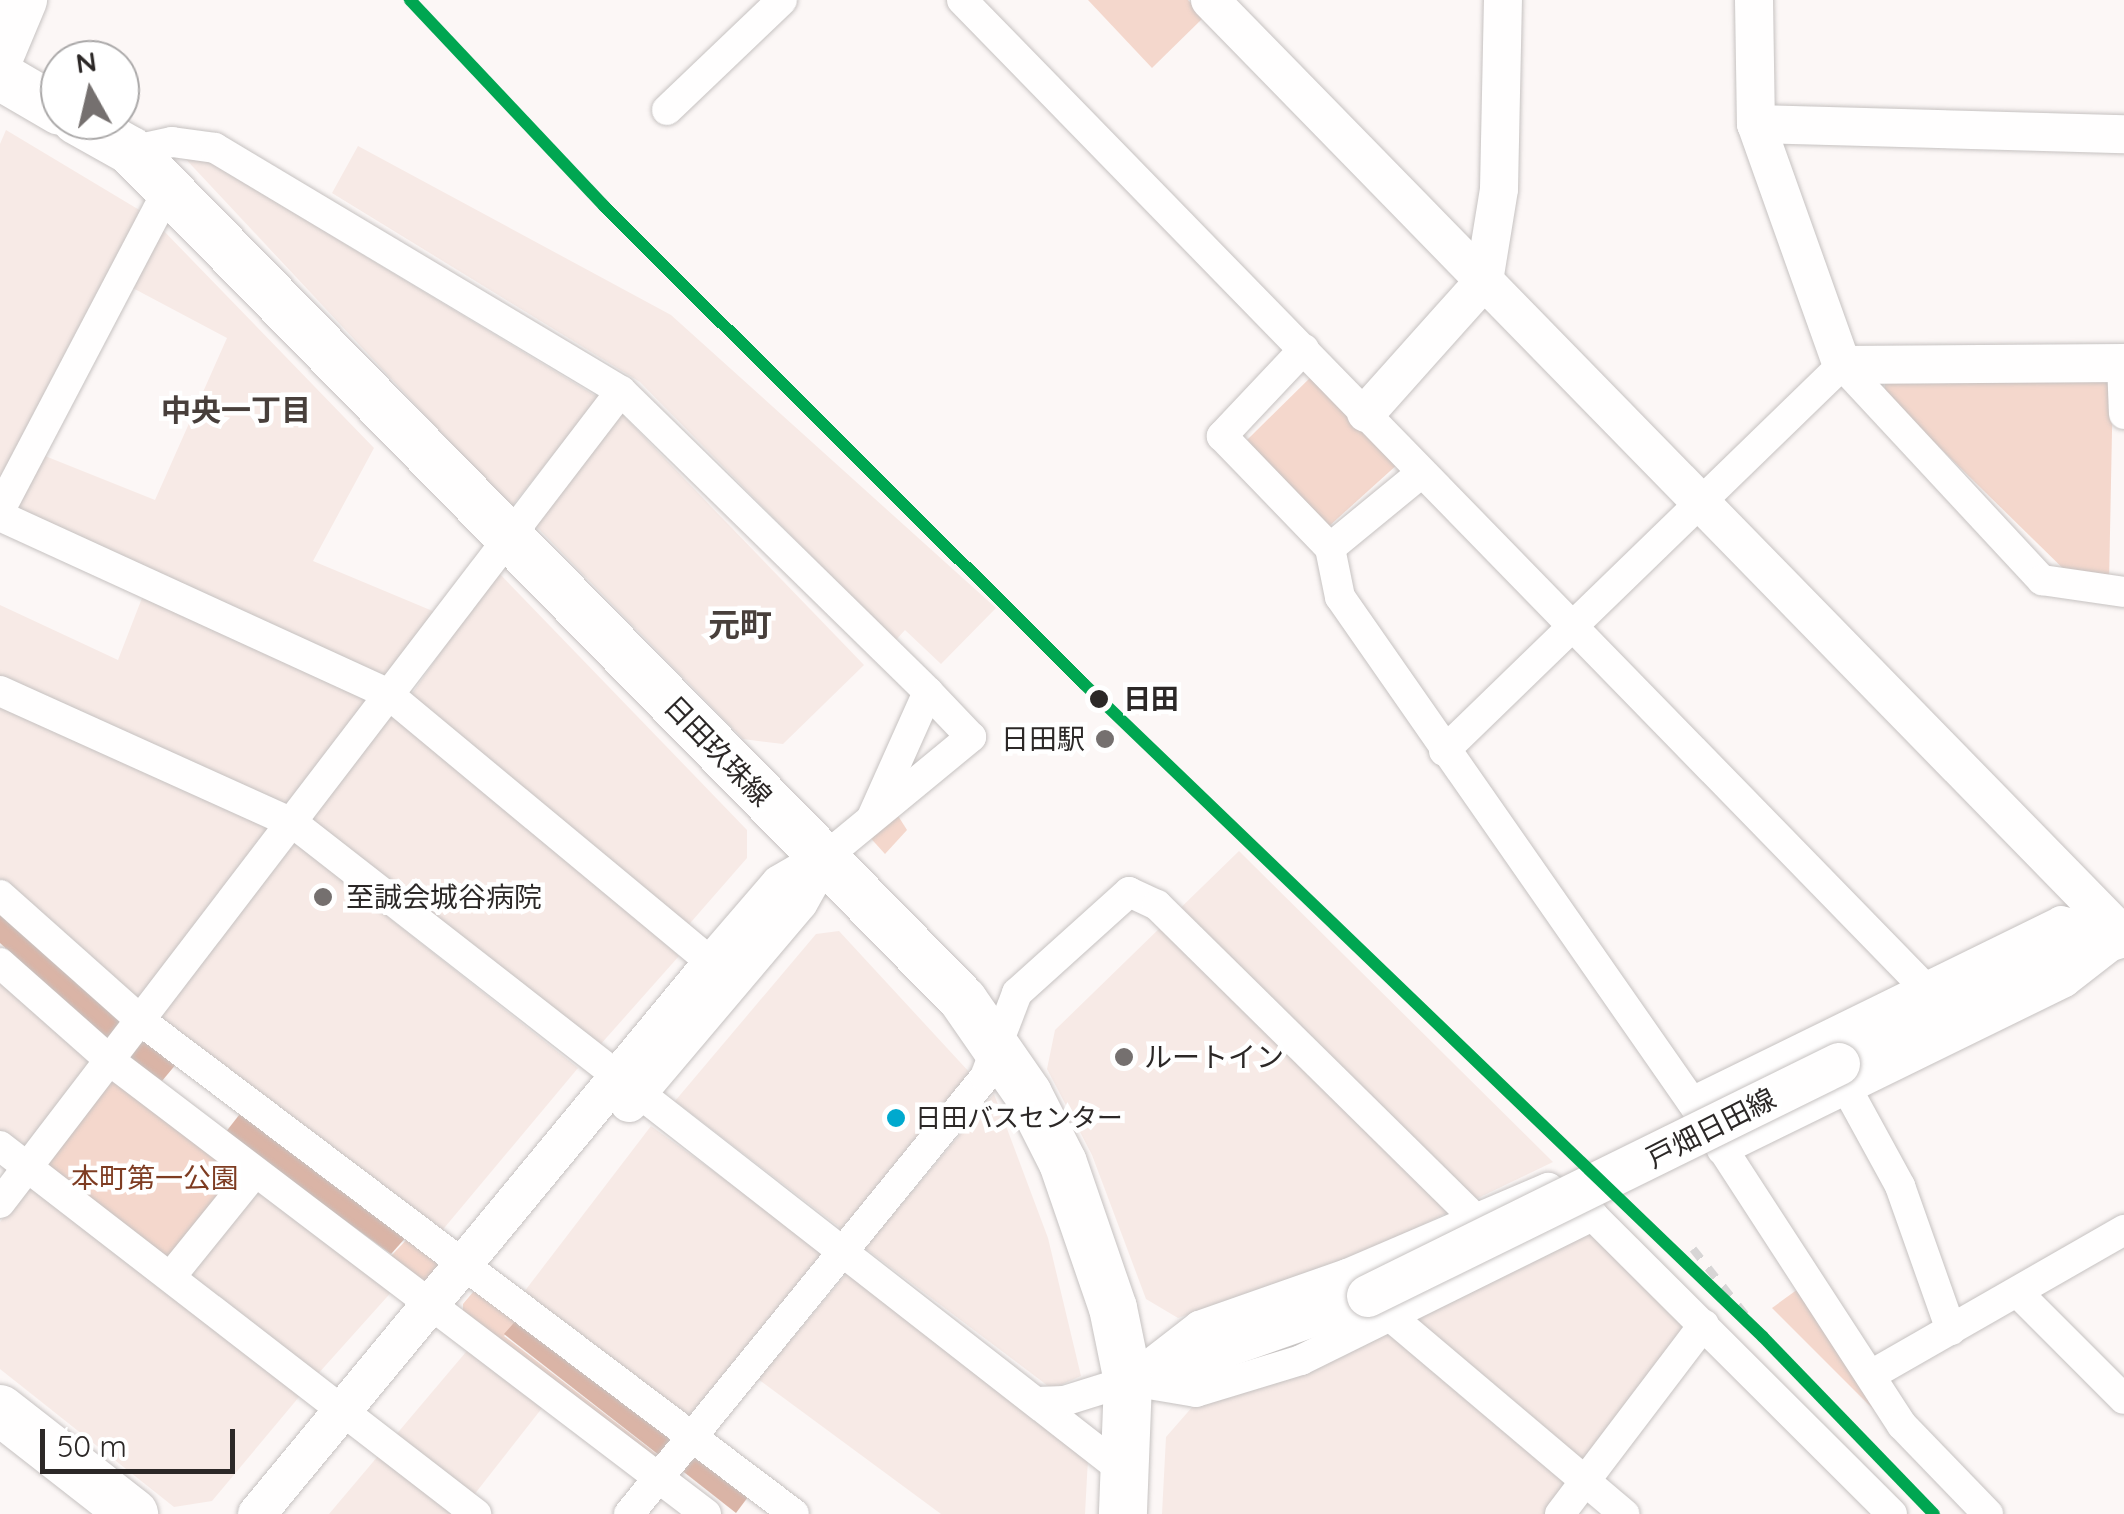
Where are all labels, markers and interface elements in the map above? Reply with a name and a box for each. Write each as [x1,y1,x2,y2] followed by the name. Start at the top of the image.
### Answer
[40,40,140,140] north arrow
[73,43,99,81] text: N
[161,392,311,428] district label: 中央一丁目
[708,605,772,643] district label: 元町
[1123,682,1179,716] place label: 日田
[1084,684,1114,714] marker: 日田
[657,689,779,813] street label: 日田玖珠線
[1001,722,1085,756] place label: 日田駅
[1094,728,1116,750] marker: 日田駅
[346,880,542,914] place label: 至誠会城谷病院
[310,884,336,910] marker: 至誠会城谷病院
[1144,1040,1284,1074] place label: ルートイン
[1113,1046,1135,1068] marker: ルートイン
[1641,1081,1781,1175] street label: 戸畑日田線
[915,1102,1123,1134] place label: 日田バスセンター
[886,1108,906,1128] marker: 日田バスセンター
[71,1161,239,1195] park label: 本町第一公園
[45,1409,240,1471] scale bar
[57,1427,127,1465] text: 50 m

